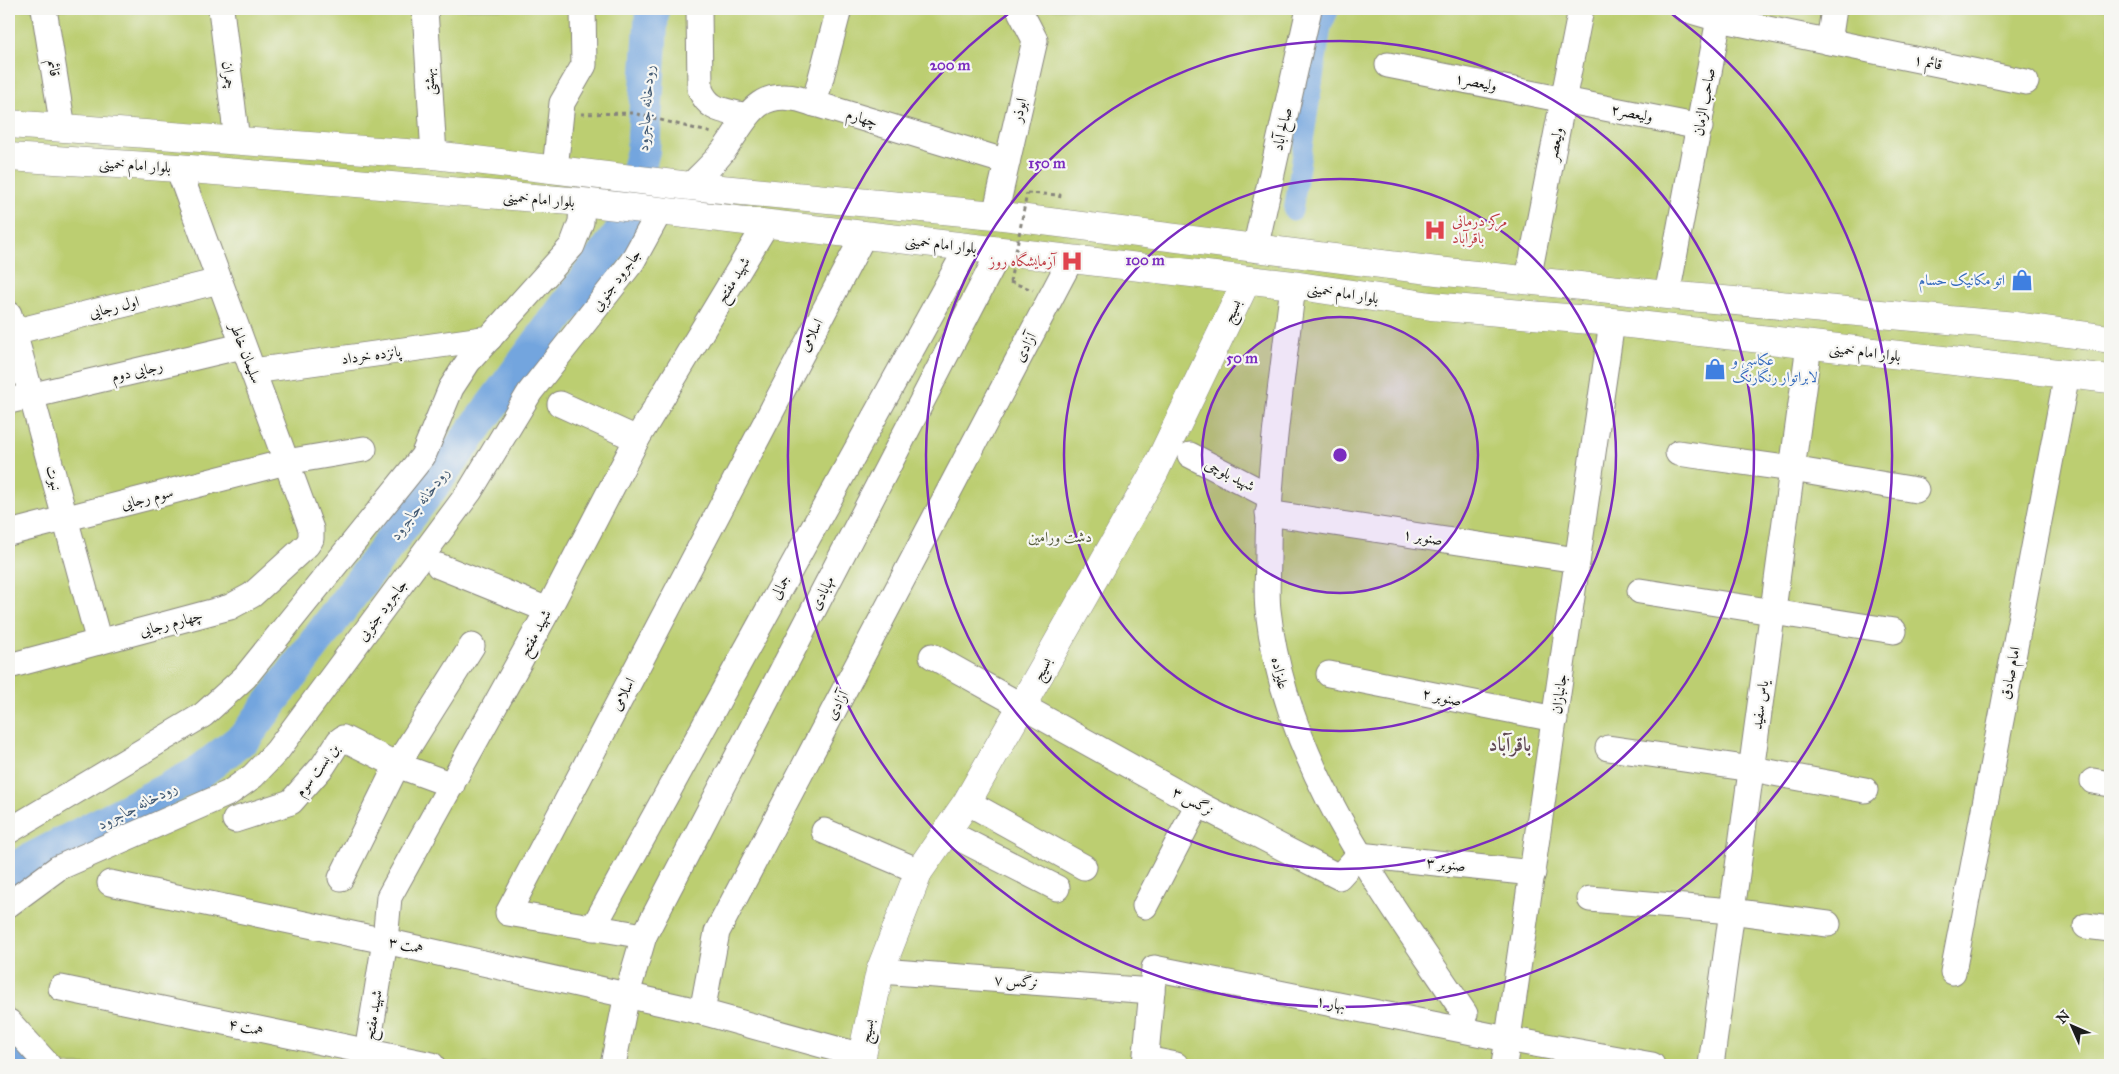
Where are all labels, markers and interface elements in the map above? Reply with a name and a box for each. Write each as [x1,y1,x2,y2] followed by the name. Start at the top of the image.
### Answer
[1911,50,1944,78] street label: قائم ۱
[930,56,971,74] text: 200 m
[40,58,64,78] street label: قائم
[217,60,240,90] street label: چمران
[633,64,659,152] water label: رودخانه جاجرود
[1689,66,1720,138] street label: صاحب الزمان
[419,68,441,96] street label: بهشتی
[1453,69,1499,96] street label: ولیعصر۱
[1007,96,1030,126] street label: ابوذر
[1609,100,1655,127] street label: ولیعصر۲
[843,105,880,135] street label: چهارم
[1268,106,1301,154] street label: صالح آباد
[1543,126,1568,164] street label: ولیعصر
[98,154,172,180] street label: بلوار امام خمینی
[1028,154,1066,172] text: 150 m
[502,187,576,215] street label: بلوار امام خمینی
[1452,212,1507,248] place label: مرکز درمانی باقرآباد
[1422,217,1448,243] hospital icon: مرکز درمانی باقرآباد
[904,231,978,261] street label: بلوار امام خمینی
[587,245,646,316] street label: جاجرود جنوبی
[1059,248,1085,274] hospital icon: آزمایشگاه روز
[987,251,1058,270] place label: آزمایشگاه روز
[1125,251,1165,269] text: 100 m
[712,254,758,309] street label: شهید مفتح
[2009,267,2035,293] shop icon: اتو مکانیک حسام
[1919,271,2005,293] place label: اتو مکانیک حسام
[1305,278,1380,311] street label: بلوار امام خمینی
[87,292,141,323] street label: اول رجایی
[1219,296,1250,328] street label: بسیج
[795,315,827,355] street label: اسلامی
[225,318,266,386] street label: سلیمان خاطر
[1010,328,1041,365] street label: آزادی
[1828,339,1902,369] street label: بلوار امام خمینی
[340,342,403,370] street label: پانزده خرداد
[1226,349,1258,367] text: 50 m
[1730,351,1818,386] place label: عکاسی و لابراتوار رنگارنگ
[110,356,165,390] street label: رجایی دوم
[1702,356,1728,382] shop icon: عکاسی و لابراتوار رنگارنگ
[1331,446,1349,464] centre of rings
[1201,455,1258,496] street label: شهید بلوچی
[42,463,66,493] street label: نبوت
[386,463,454,544] water label: رودخانه جاجرود
[119,483,176,517] street label: سوم رجایی
[1402,525,1444,549] street label: صنوبر ۱
[1028,528,1092,546] park label: دشت ورامین
[766,572,794,602] street label: جمالی
[806,573,839,614] street label: مهابادی
[353,576,413,646] street label: جاجرود جنوبی
[137,606,206,644] street label: چهارم رجایی
[515,606,559,662] street label: شهید مفتح
[1996,645,2028,702] street label: امام صادق
[1028,654,1060,686] street label: بسیج
[1268,655,1292,691] street label: علیزاده
[1547,673,1571,715] street label: جانبازان
[607,674,639,714] street label: اسلامی
[1748,678,1773,731] street label: یاس سفید
[1421,684,1463,710] street label: صنوبر ۲
[822,686,853,723] street label: آزادی
[1489,732,1532,757] district label: باقرآباد
[291,740,346,802] street label: بن بست سوم
[94,777,181,835] water label: رودخانه جاجرود
[1169,783,1217,820] street label: نرگس ۳
[1425,853,1467,875] street label: صنوبر ۳
[387,933,425,957] street label: همت ۳
[993,970,1039,993] street label: نرگس ۷
[360,989,391,1042] street label: شهید مفتح
[1315,991,1347,1016] street label: بهار ۱
[2046,1002,2096,1052] north arrow
[2053,1007,2073,1027] text: N
[227,1015,265,1039] street label: همت ۴
[856,1017,883,1046] street label: بسیج

